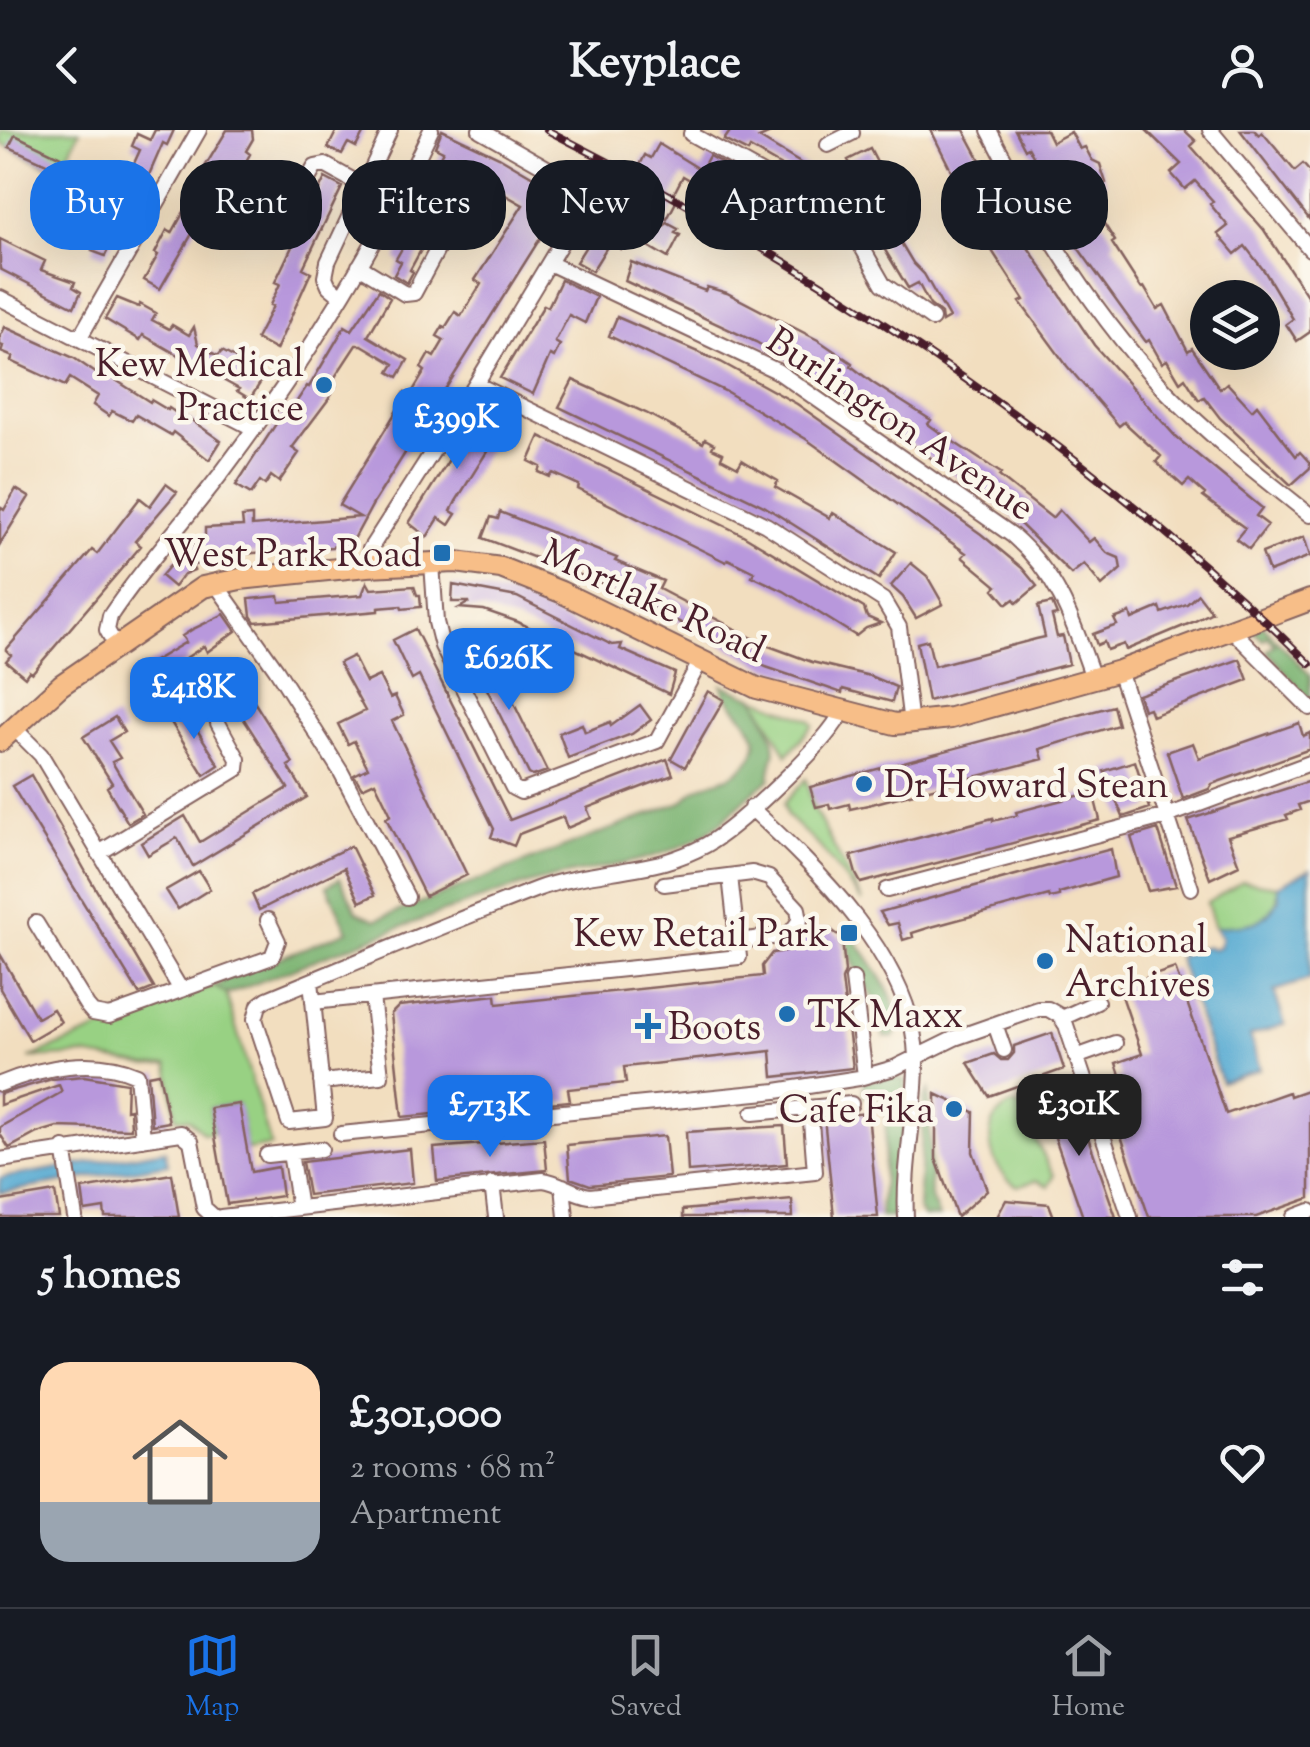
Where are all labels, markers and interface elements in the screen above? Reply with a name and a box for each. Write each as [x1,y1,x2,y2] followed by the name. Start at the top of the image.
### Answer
[569,33,741,98] text: Keyplace
[40,38,95,93] icon: back
[1215,38,1270,93] icon: person
[30,160,160,250] chip: Buy
[180,160,322,250] chip: Rent
[342,160,506,250] chip: Filters
[526,160,665,250] chip: New
[685,160,921,250] chip: Apartment
[941,160,1108,250] chip: House
[1190,280,1280,370] map controls
[1190,280,1280,370] button: layers
[754,316,1044,536] street label: Burlington Avenue
[95,340,304,438] place label: Kew Medical Practice
[313,374,335,396] marker: Kew Medical Practice
[387,387,527,472] pin: £399K
[415,396,499,442] text: £399K
[531,528,773,679] street label: Mortlake Road
[164,530,422,584] place label: West Park Road
[431,542,453,564] marker: West Park Road
[439,628,579,713] pin: £626K
[465,637,553,683] text: £626K
[124,657,264,742] pin: £418K
[152,666,236,712] text: £418K
[884,761,1169,815] place label: Dr Howard Stean
[853,773,875,795] marker: Dr Howard Stean
[573,910,829,964] place label: Kew Retail Park
[1065,916,1211,1014] place label: National Archives
[838,922,860,944] marker: Kew Retail Park
[1034,950,1056,972] marker: National Archives
[807,991,963,1045] place label: TK Maxx
[668,1003,761,1057] place label: Boots
[776,1003,798,1025] marker: TK Maxx
[637,1015,659,1037] marker: Boots
[1009,1074,1149,1159] pin: £301K
[420,1075,560,1160] pin: £713K
[1038,1083,1120,1129] text: £301K
[450,1084,530,1130] text: £713K
[779,1086,934,1140] place label: Cafe Fika
[943,1098,965,1120] marker: Cafe Fika
[40,1247,181,1307] text: 5 homes
[1215,1250,1270,1305] icon: filters
[350,1386,502,1446] text: £301,000
[120,1402,240,1522] icon: home
[1215,1435,1270,1490] icon: heart
[350,1446,556,1492] text: 2 rooms · 68 m²
[350,1492,501,1538] text: Apartment
[185,1628,240,1728] tab: Map
[610,1628,682,1728] tab: Saved
[1052,1628,1125,1728] tab: Home

